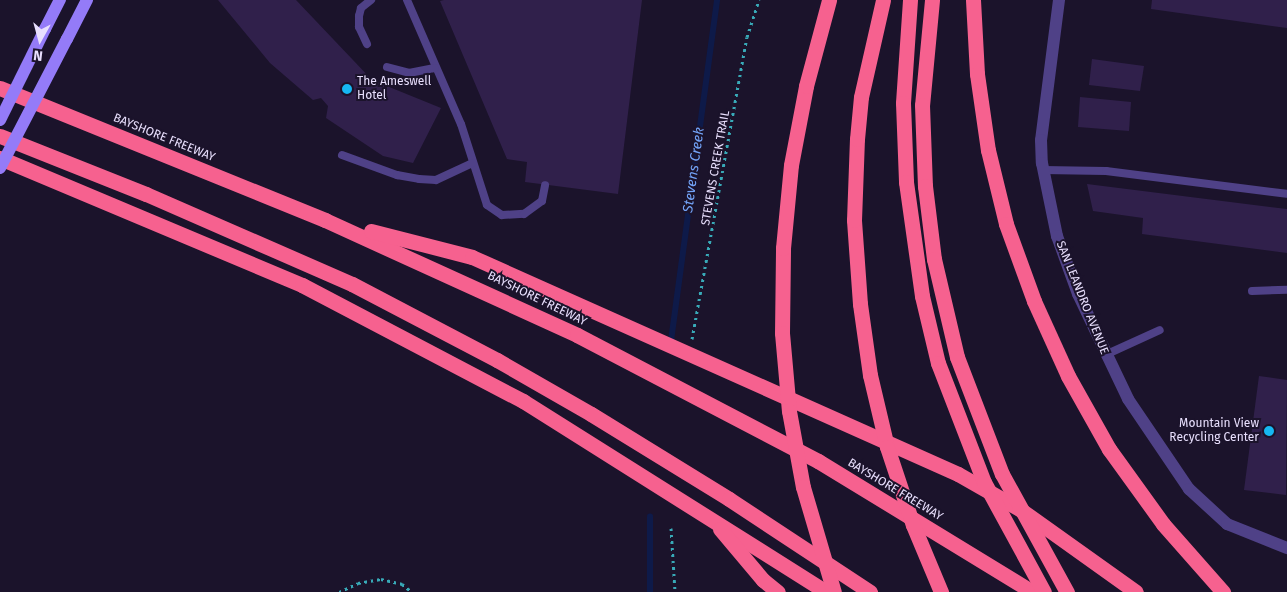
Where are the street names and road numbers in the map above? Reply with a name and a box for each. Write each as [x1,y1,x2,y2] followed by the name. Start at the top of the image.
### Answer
[699,109,733,227] street label: STEVENS CREEK TRAIL
[111,111,217,165] street label: BAYSHORE FREEWAY
[1053,239,1111,357] street label: SAN LEANDRO AVENUE
[485,269,589,329] street label: BAYSHORE FREEWAY
[845,456,945,524] street label: BAYSHORE FREEWAY

